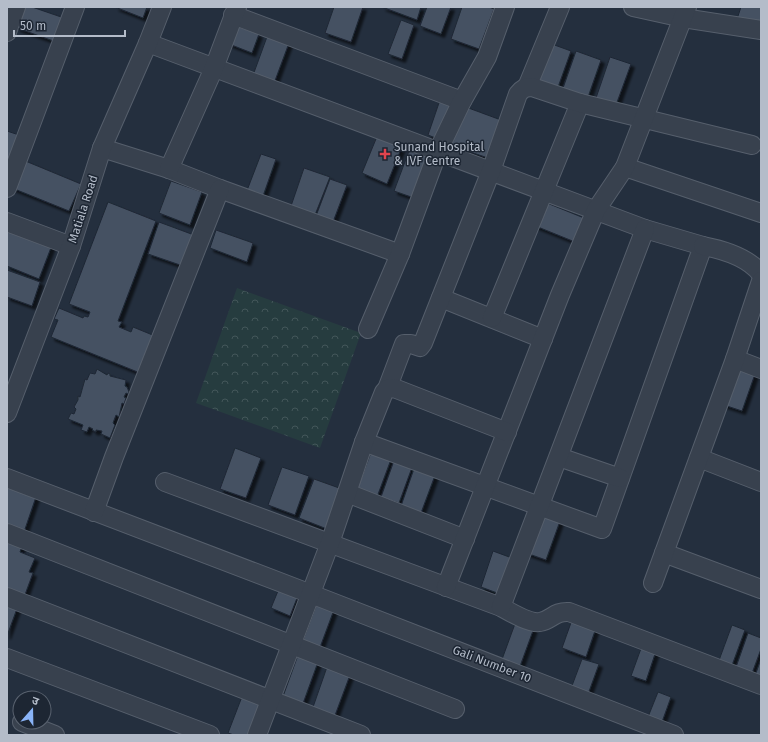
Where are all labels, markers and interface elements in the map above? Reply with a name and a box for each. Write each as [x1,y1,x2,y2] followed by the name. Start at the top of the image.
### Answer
[14,12,125,38] scale bar
[20,19,46,33] text: 50 m
[394,140,484,168] place label: Sunand Hospital & IVF Centre
[379,148,391,160] marker: Sunand Hospital & IVF Centre
[65,173,101,245] street label: Matiala Road
[451,643,533,685] street label: Gali Number 10
[12,690,52,730] north arrow
[30,694,41,708] text: उ

